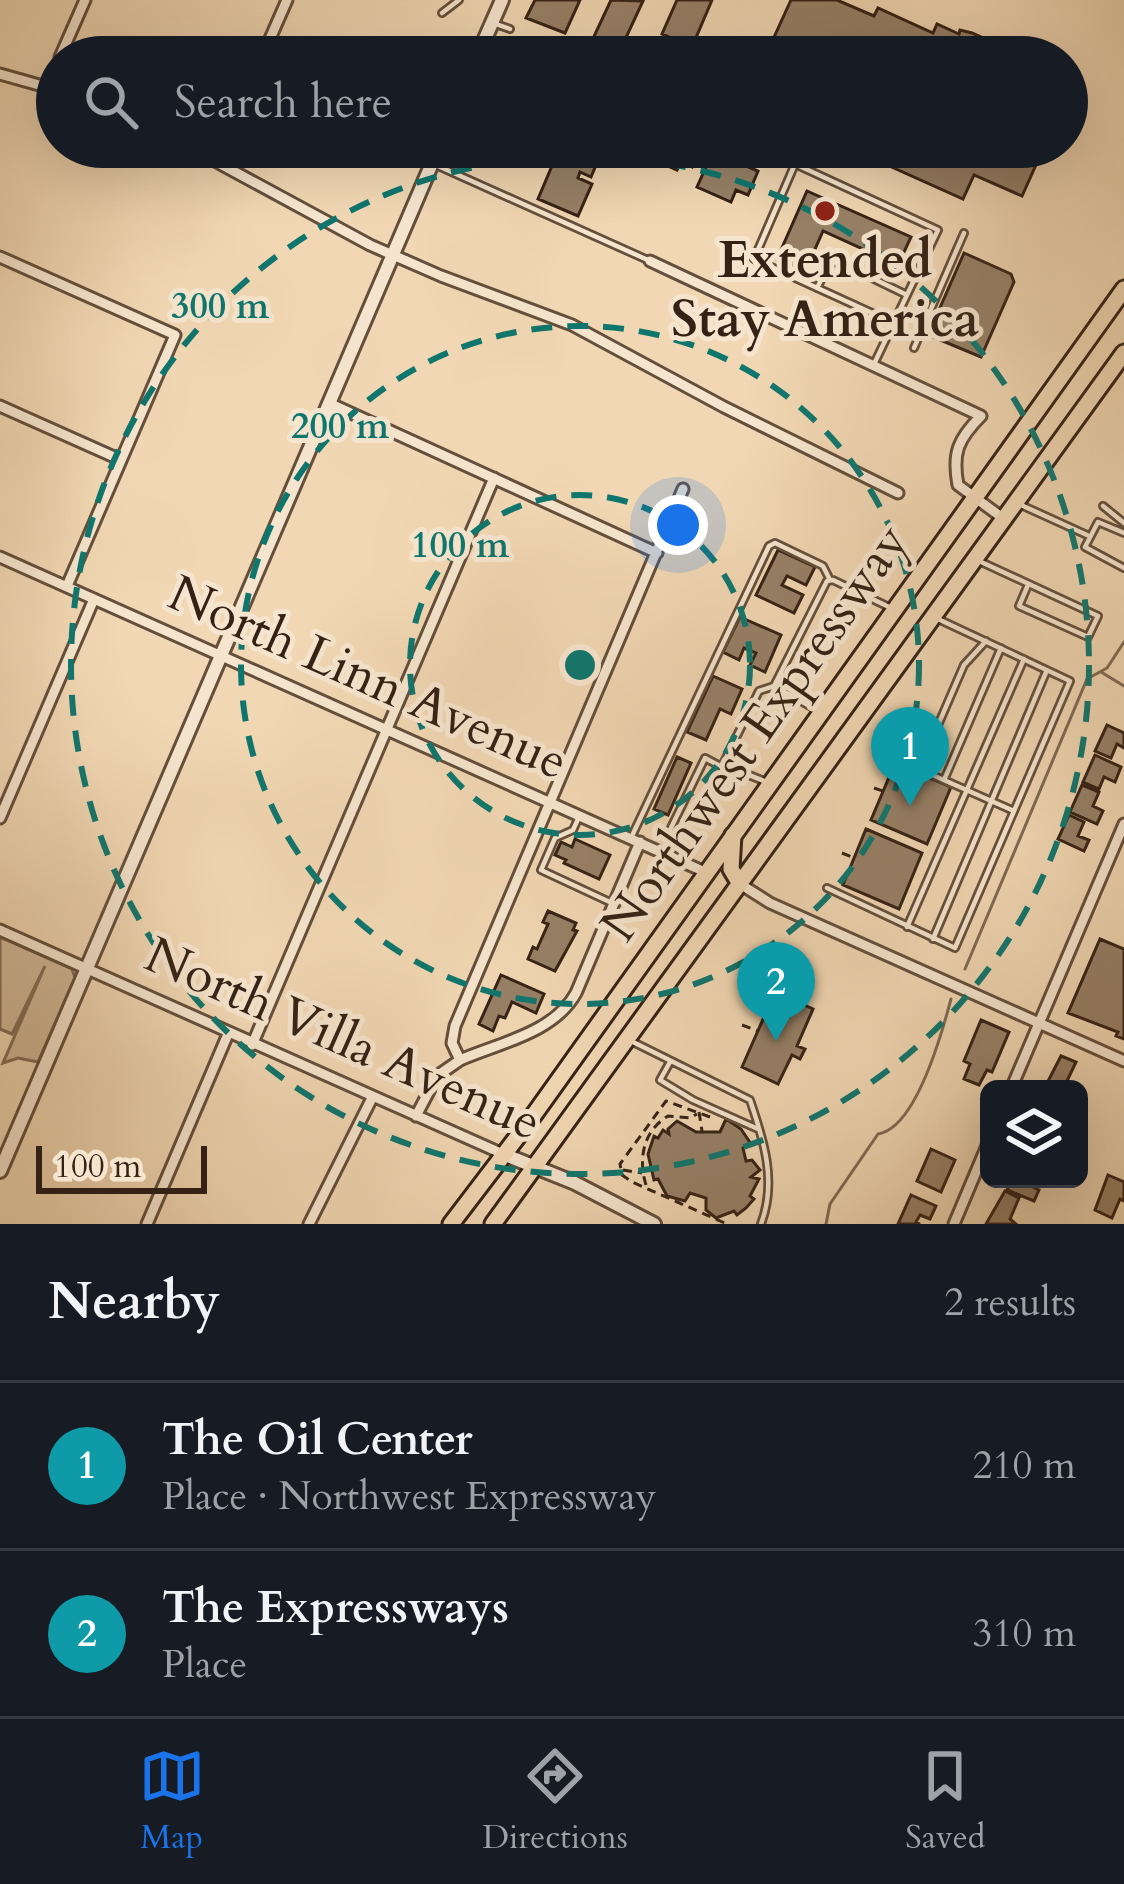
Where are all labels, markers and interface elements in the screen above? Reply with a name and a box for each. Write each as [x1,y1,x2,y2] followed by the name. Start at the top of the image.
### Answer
[36,36,1088,168] search box
[78,69,144,135] icon: search
[174,72,392,133] text: Search here
[812,198,838,224] marker: Extended Stay America
[671,226,979,355] place label: Extended Stay America
[171,282,270,331] text: 300 m
[291,402,390,451] text: 200 m
[648,495,708,555] your location
[585,510,925,956] street label: Northwest Expressway
[411,521,510,570] text: 100 m
[157,559,579,797] street label: North Linn Avenue
[559,644,601,686] centre of rings
[871,707,949,806] pin: 1
[134,920,552,1158] street label: North Villa Avenue
[737,942,815,1041] pin: 2
[980,1080,1088,1188] map controls
[980,1080,1088,1188] button: layers
[36,1140,207,1193] scale bar
[54,1144,141,1189] text: 100 m
[48,1267,220,1337] text: Nearby
[944,1276,1076,1329] text: 2 results
[162,1409,473,1470] text: The Oil Center
[77,1439,97,1492] text: 1
[973,1439,1076,1492] text: 210 m
[162,1470,656,1523] text: Place · Northwest Expressway
[162,1577,509,1638] text: The Expressways
[77,1607,97,1660] text: 2
[973,1607,1076,1660] text: 310 m
[162,1638,247,1691] text: Place
[139,1743,205,1860] tab: Map
[482,1743,628,1860] tab: Directions
[905,1743,985,1860] tab: Saved

